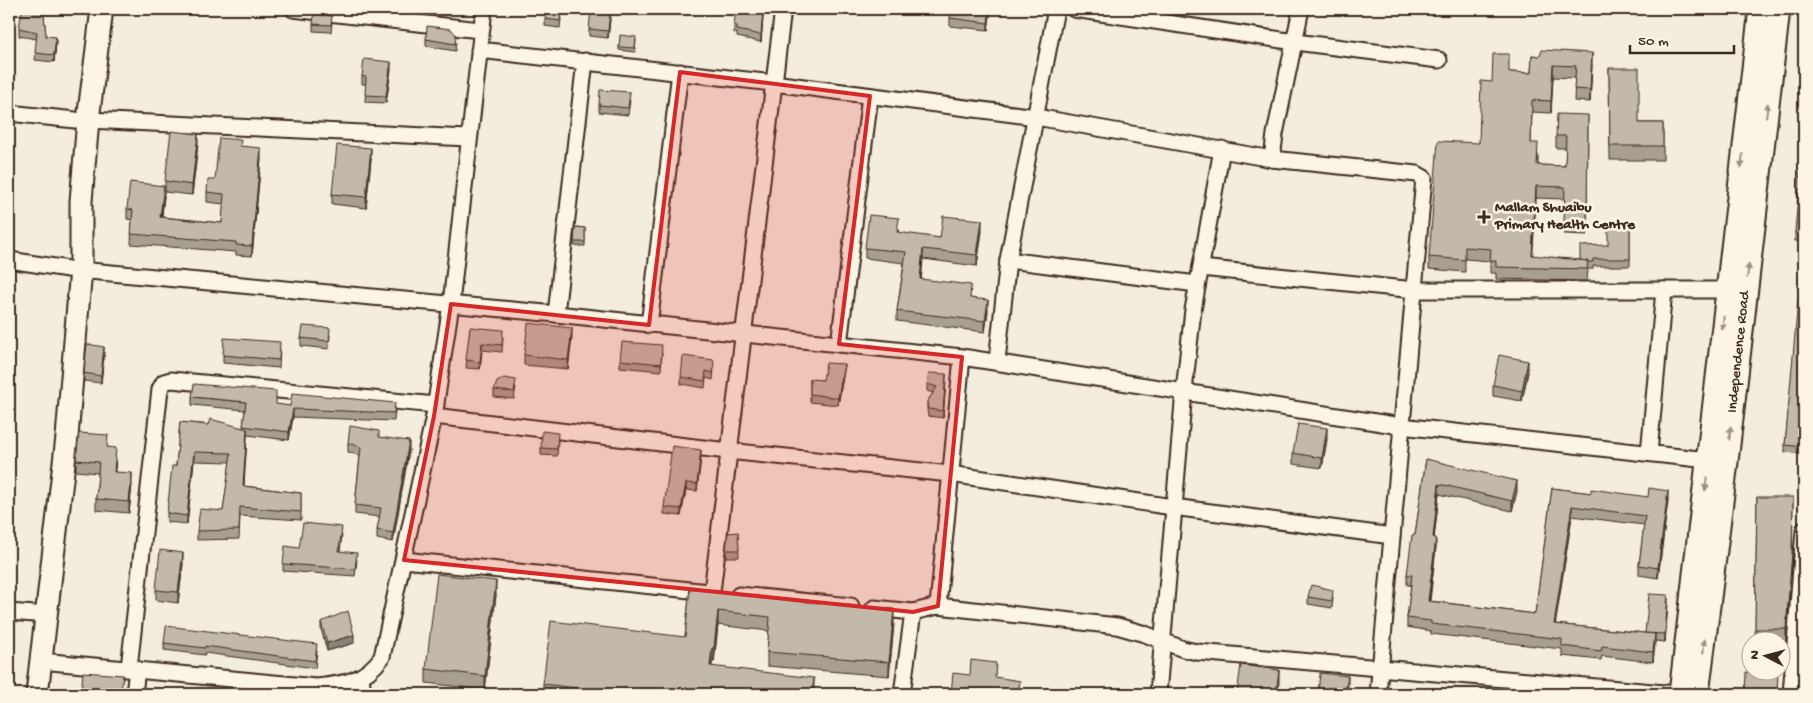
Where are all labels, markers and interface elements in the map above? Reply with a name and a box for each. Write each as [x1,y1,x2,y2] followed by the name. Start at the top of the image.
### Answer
[1630,22,1734,54] scale bar
[1638,33,1669,51] text: 50 m
[1763,101,1771,117] one-way arrow
[1738,154,1746,170] one-way arrow
[1494,199,1636,234] place label: Mallam Shuaibu Primary Health Centre
[1477,210,1491,224] marker: Mallam Shuaibu Primary Health Centre
[1744,263,1752,279] one-way arrow
[1724,289,1754,414] street label: Independence Road
[1719,315,1727,331] one-way arrow
[1726,424,1734,440] one-way arrow
[1702,477,1710,493] one-way arrow
[1740,630,1790,680] north arrow
[1700,638,1708,654] one-way arrow
[1747,649,1764,660] text: N

